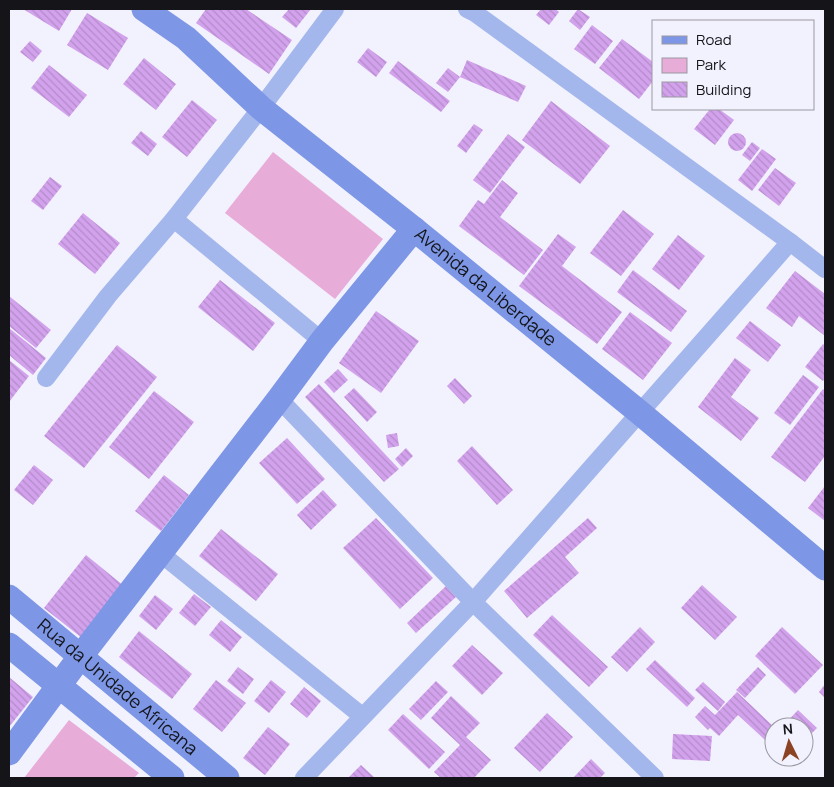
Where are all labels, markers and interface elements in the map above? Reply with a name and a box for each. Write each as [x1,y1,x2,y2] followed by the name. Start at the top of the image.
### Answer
[652,20,814,110] legend
[696,29,732,50] text: Road
[696,54,726,75] text: Park
[696,79,751,100] text: Building
[410,222,562,351] street label: Avenida da Liberdade
[33,613,203,760] street label: Rua da Unidade Africana
[764,717,814,767] north arrow
[782,719,794,738] text: N

